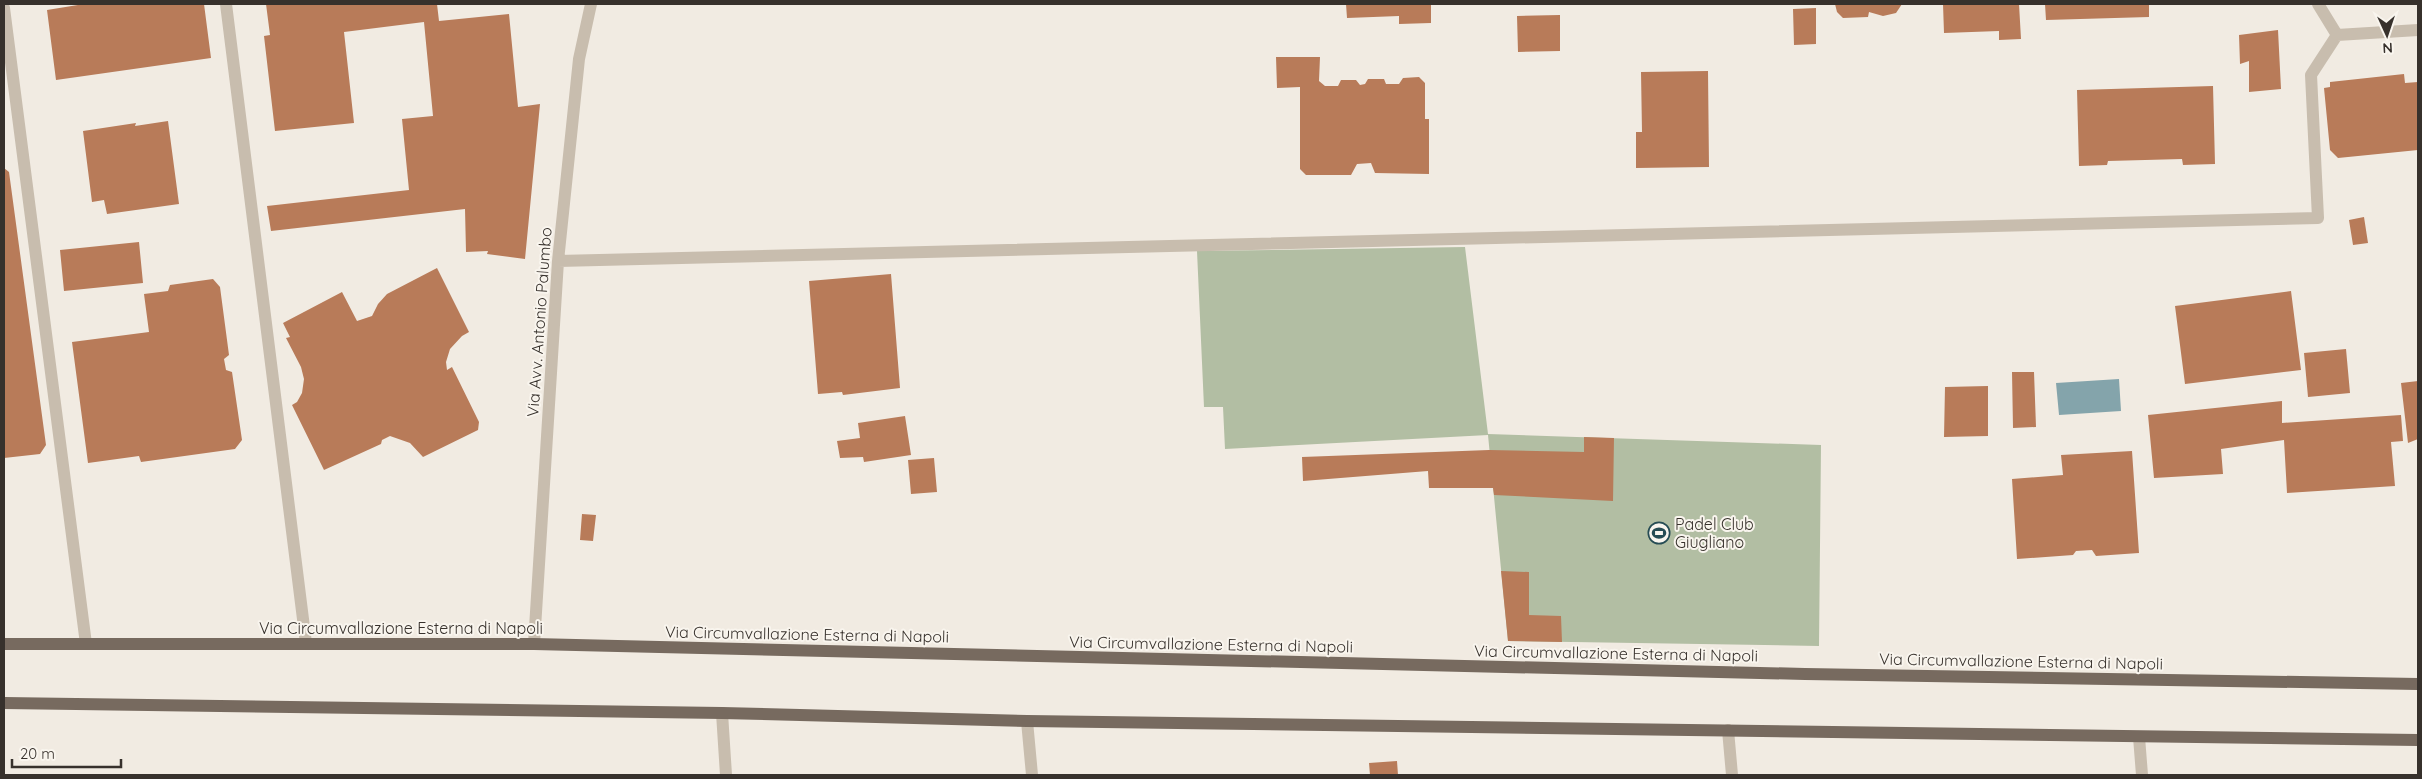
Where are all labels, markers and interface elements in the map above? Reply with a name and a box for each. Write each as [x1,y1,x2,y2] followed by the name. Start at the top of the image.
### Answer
[2362,10,2412,60] north arrow
[2382,39,2393,57] text: N
[522,226,556,418] street label: Via Avv. Antonio Palumbo
[1675,514,1754,552] place label: Padel Club Giugliano
[1647,521,1671,545] sports icon: Padel Club Giugliano
[259,618,543,638] street label: Via Circumvallazione Esterna di Napoli
[665,622,949,646] street label: Via Circumvallazione Esterna di Napoli
[1069,632,1353,656] street label: Via Circumvallazione Esterna di Napoli
[1474,641,1758,665] street label: Via Circumvallazione Esterna di Napoli
[1879,649,2163,673] street label: Via Circumvallazione Esterna di Napoli
[12,736,121,768] scale bar
[20,744,55,763] text: 20 m

